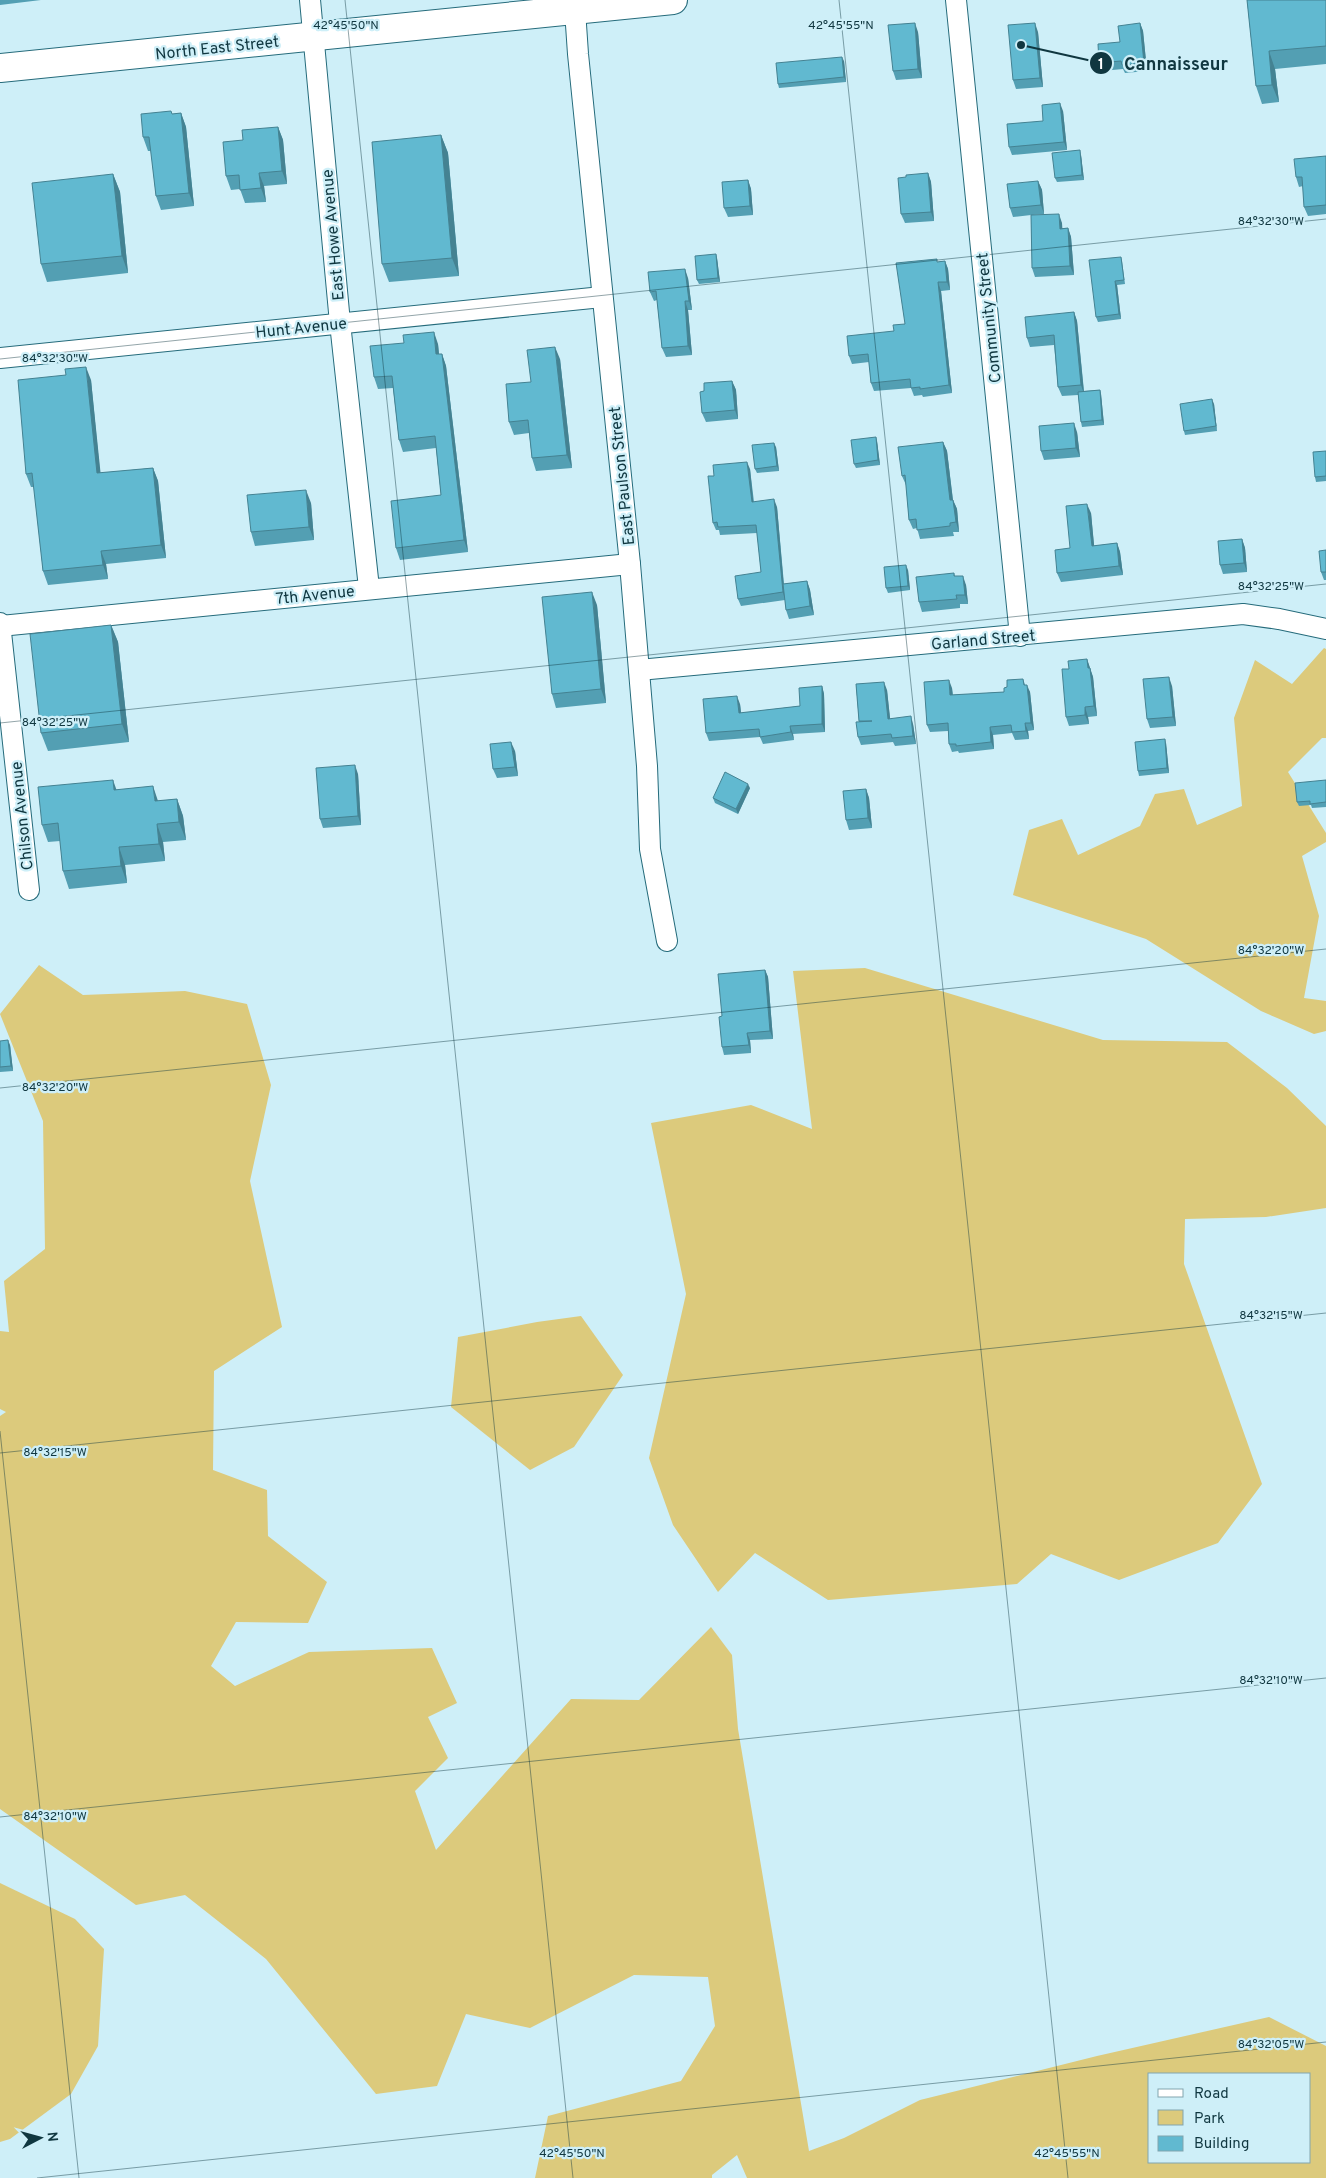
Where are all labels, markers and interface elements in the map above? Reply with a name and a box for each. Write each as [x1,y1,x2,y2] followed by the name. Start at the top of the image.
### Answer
[313,18,379,34] text: 42°45'50"N
[808,18,874,34] text: 42°45'55"N
[154,33,280,65] street label: North East Street
[1089,47,1238,80] callout: Cannaisseur
[1124,54,1228,77] text: Cannaisseur
[1098,56,1104,75] text: 1
[318,168,350,301] street label: East Howe Avenue
[1238,214,1304,230] text: 84°32'30"W
[973,252,1007,384] street label: Community Street
[255,314,348,344] street label: Hunt Avenue
[22,351,88,367] text: 84°32'30"W
[606,405,640,546] street label: East Paulson Street
[1238,579,1304,595] text: 84°32'25"W
[275,582,356,610] street label: 7th Avenue
[930,626,1036,656] street label: Garland Street
[22,715,88,731] text: 84°32'25"W
[7,760,39,871] street label: Chilson Avenue
[1238,943,1304,959] text: 84°32'20"W
[22,1080,88,1096] text: 84°32'20"W
[1239,1308,1303,1324] text: 84°32'15"W
[23,1445,87,1461] text: 84°32'15"W
[1239,1673,1303,1689] text: 84°32'10"W
[23,1809,87,1825] text: 84°32'10"W
[1238,2037,1304,2053] text: 84°32'05"W
[1148,2073,1311,2163] legend
[1194,2085,1229,2104] text: Road
[1194,2110,1225,2129] text: Park
[15,2113,65,2163] north arrow
[42,2131,60,2143] text: N
[1194,2135,1249,2154] text: Building
[539,2146,605,2162] text: 42°45'50"N
[1034,2146,1100,2162] text: 42°45'55"N

